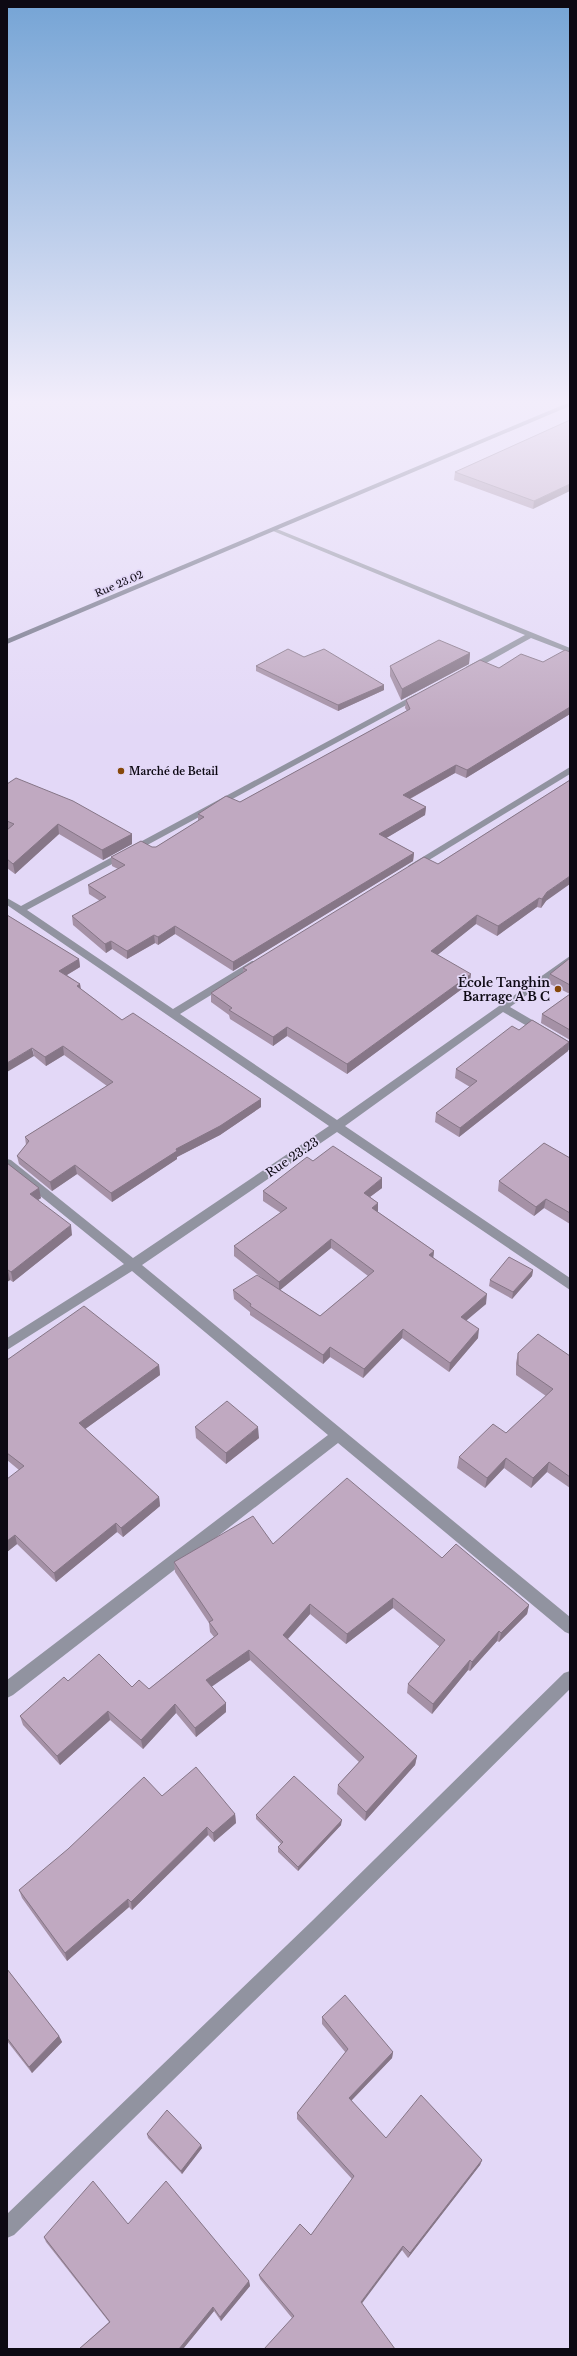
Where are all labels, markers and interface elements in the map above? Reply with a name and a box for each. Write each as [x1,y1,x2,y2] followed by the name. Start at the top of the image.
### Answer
[93,568,145,600] street label: Rue 23.02
[129,765,219,778] place label: Marché de Betail
[116,766,126,776] marker: Marché de Betail
[458,974,550,1004] place label: École Tanghin Barrage A B C
[553,984,563,994] marker: École Tanghin Barrage A B C
[263,1134,321,1180] street label: Rue 23.23

